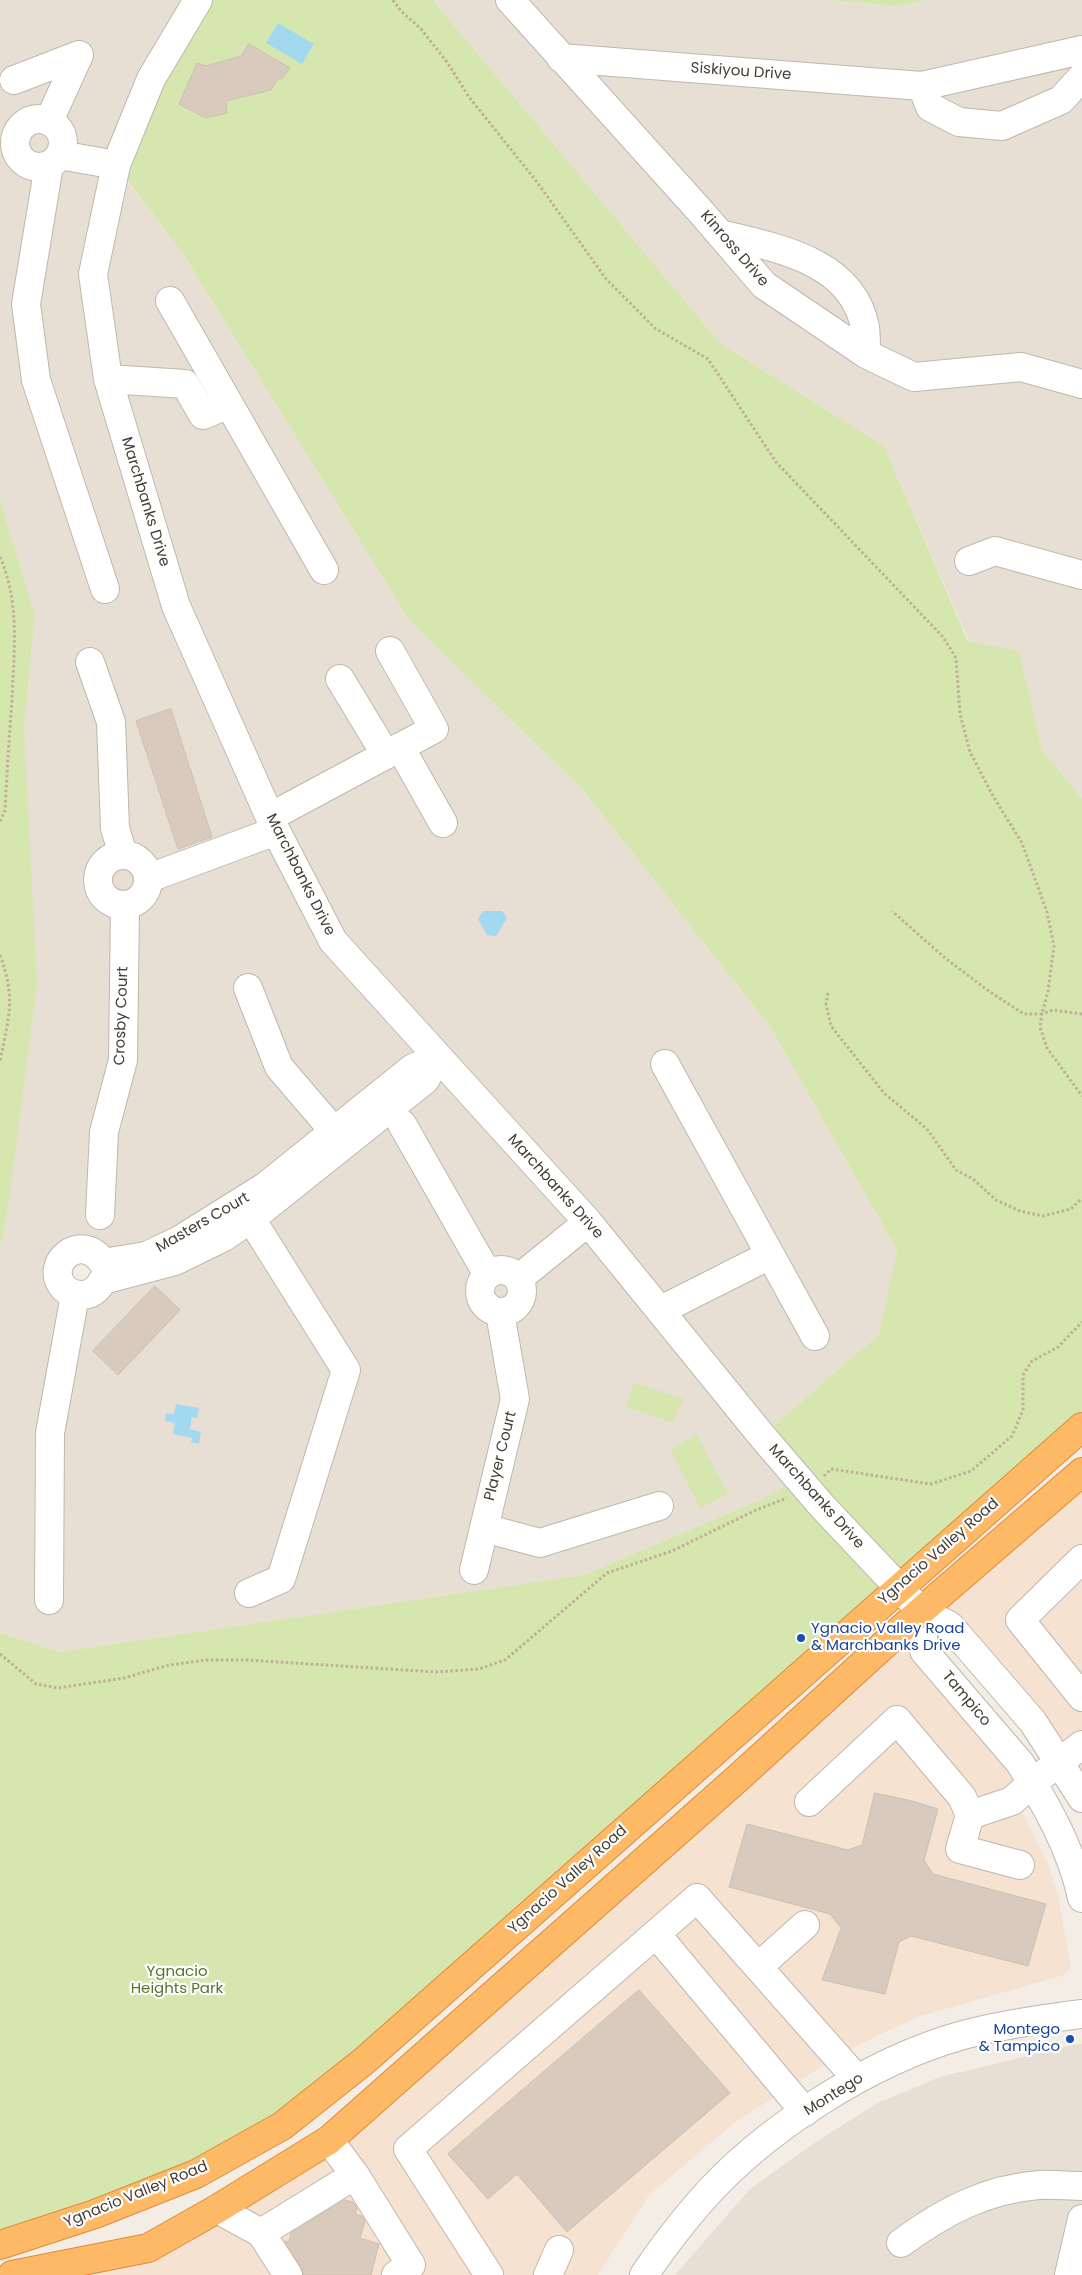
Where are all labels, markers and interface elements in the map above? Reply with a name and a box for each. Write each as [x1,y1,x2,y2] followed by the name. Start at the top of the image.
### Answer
[690,59,792,85] street label: Siskiyou Drive
[696,207,772,291] street label: Kinross Drive
[117,435,173,569] street label: Marchbanks Drive
[261,811,339,939] street label: Marchbanks Drive
[111,966,133,1066] street label: Crosby Court
[503,1131,607,1243] street label: Marchbanks Drive
[153,1189,253,1257] street label: Masters Court
[481,1409,521,1503] street label: Player Court
[764,1441,868,1553] street label: Marchbanks Drive
[875,1495,1003,1609] street label: Ygnacio Valley Road
[811,1620,964,1655] place label: Ygnacio Valley Road & Marchbanks Drive
[795,1632,807,1644] marker: Ygnacio Valley Road & Marchbanks Drive
[938,1668,994,1730] street label: Tampico
[505,1822,631,1938] street label: Ygnacio Valley Road
[131,1963,223,1998] park label: Ygnacio Heights Park
[979,2021,1060,2056] place label: Montego & Tampico
[1064,2033,1076,2045] marker: Montego & Tampico
[801,2070,867,2120] street label: Montego
[61,2158,211,2232] street label: Ygnacio Valley Road

